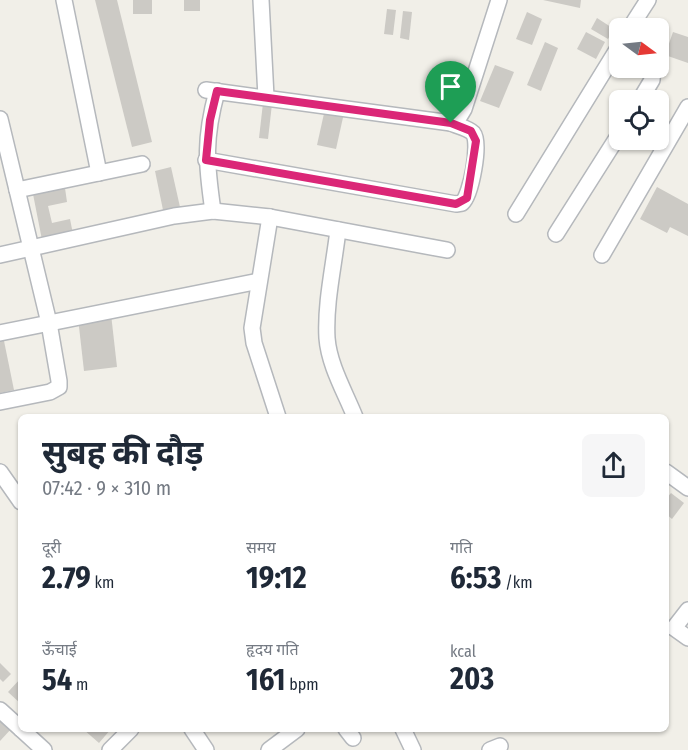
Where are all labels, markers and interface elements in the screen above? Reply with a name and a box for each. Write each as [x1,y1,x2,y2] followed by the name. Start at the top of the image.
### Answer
[609,18,669,78] north arrow
[609,18,669,150] map controls
[425,61,476,123] pin
[434,70,467,103] icon: arrive
[609,90,669,150] button: locate
[42,433,203,473] text: सुबह की दौड़
[582,434,645,497] button: share
[42,476,171,500] text: 07:42 · 9 × 310 m
[42,538,61,557] text: दूरी
[246,538,276,557] text: समय
[450,538,472,557] text: गति
[42,560,91,596] text: 2.79
[246,560,307,596] text: 19:12
[450,560,501,596] text: 6:53
[91,573,114,592] text: km
[501,573,532,592] text: /km
[42,640,77,659] text: ऊँचाई
[246,640,299,659] text: हृदय गति
[450,642,476,661] text: kcal
[450,661,494,697] text: 203
[42,662,72,698] text: 54
[246,662,286,698] text: 161
[72,675,88,694] text: m
[286,675,319,694] text: bpm

